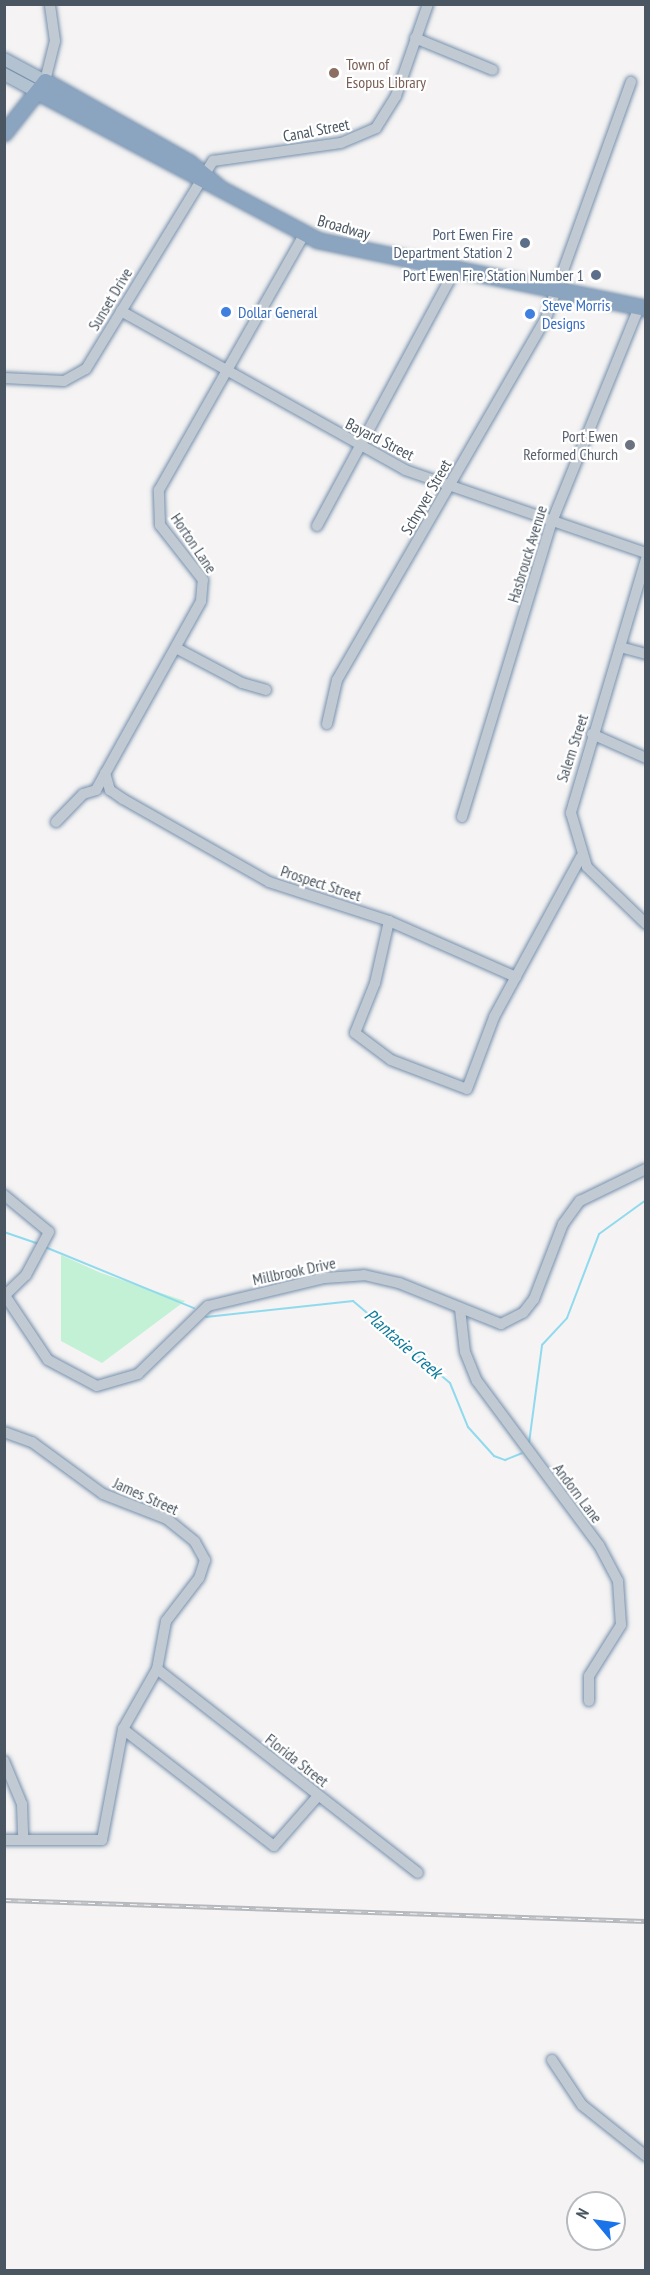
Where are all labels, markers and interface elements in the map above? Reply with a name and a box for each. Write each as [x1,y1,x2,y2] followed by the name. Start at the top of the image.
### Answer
[346,54,426,92] place label: Town of Esopus Library
[327,66,341,80] marker: Town of Esopus Library
[281,114,351,146] street label: Canal Street
[315,210,373,244] street label: Broadway
[394,224,513,262] place label: Port Ewen Fire Department Station 2
[518,236,532,250] marker: Port Ewen Fire Department Station 2
[84,264,136,334] street label: Sunset Drive
[403,265,584,285] place label: Port Ewen Fire Station Number 1
[589,268,603,282] marker: Port Ewen Fire Station Number 1
[542,295,610,333] place label: Steve Morris Designs
[238,302,318,322] place label: Dollar General
[219,305,233,319] marker: Dollar General
[523,307,537,321] marker: Steve Morris Designs
[343,414,417,464] street label: Bayard Street
[523,426,618,464] place label: Port Ewen Reformed Church
[623,438,637,452] marker: Port Ewen Reformed Church
[397,456,455,538] street label: Schryver Street
[503,503,551,605] street label: Hasbrouck Avenue
[167,509,221,577] street label: Horton Lane
[552,712,592,784] street label: Salem Street
[278,861,364,905] street label: Prospect Street
[250,1253,338,1289] street label: Millbrook Drive
[360,1305,446,1383] water label: Plantasie Creek
[549,1459,607,1527] street label: Andorn Lane
[110,1473,182,1519] street label: James Street
[262,1729,332,1791] street label: Florida Street
[566,2191,626,2251] north arrow
[571,2205,593,2222] text: N

